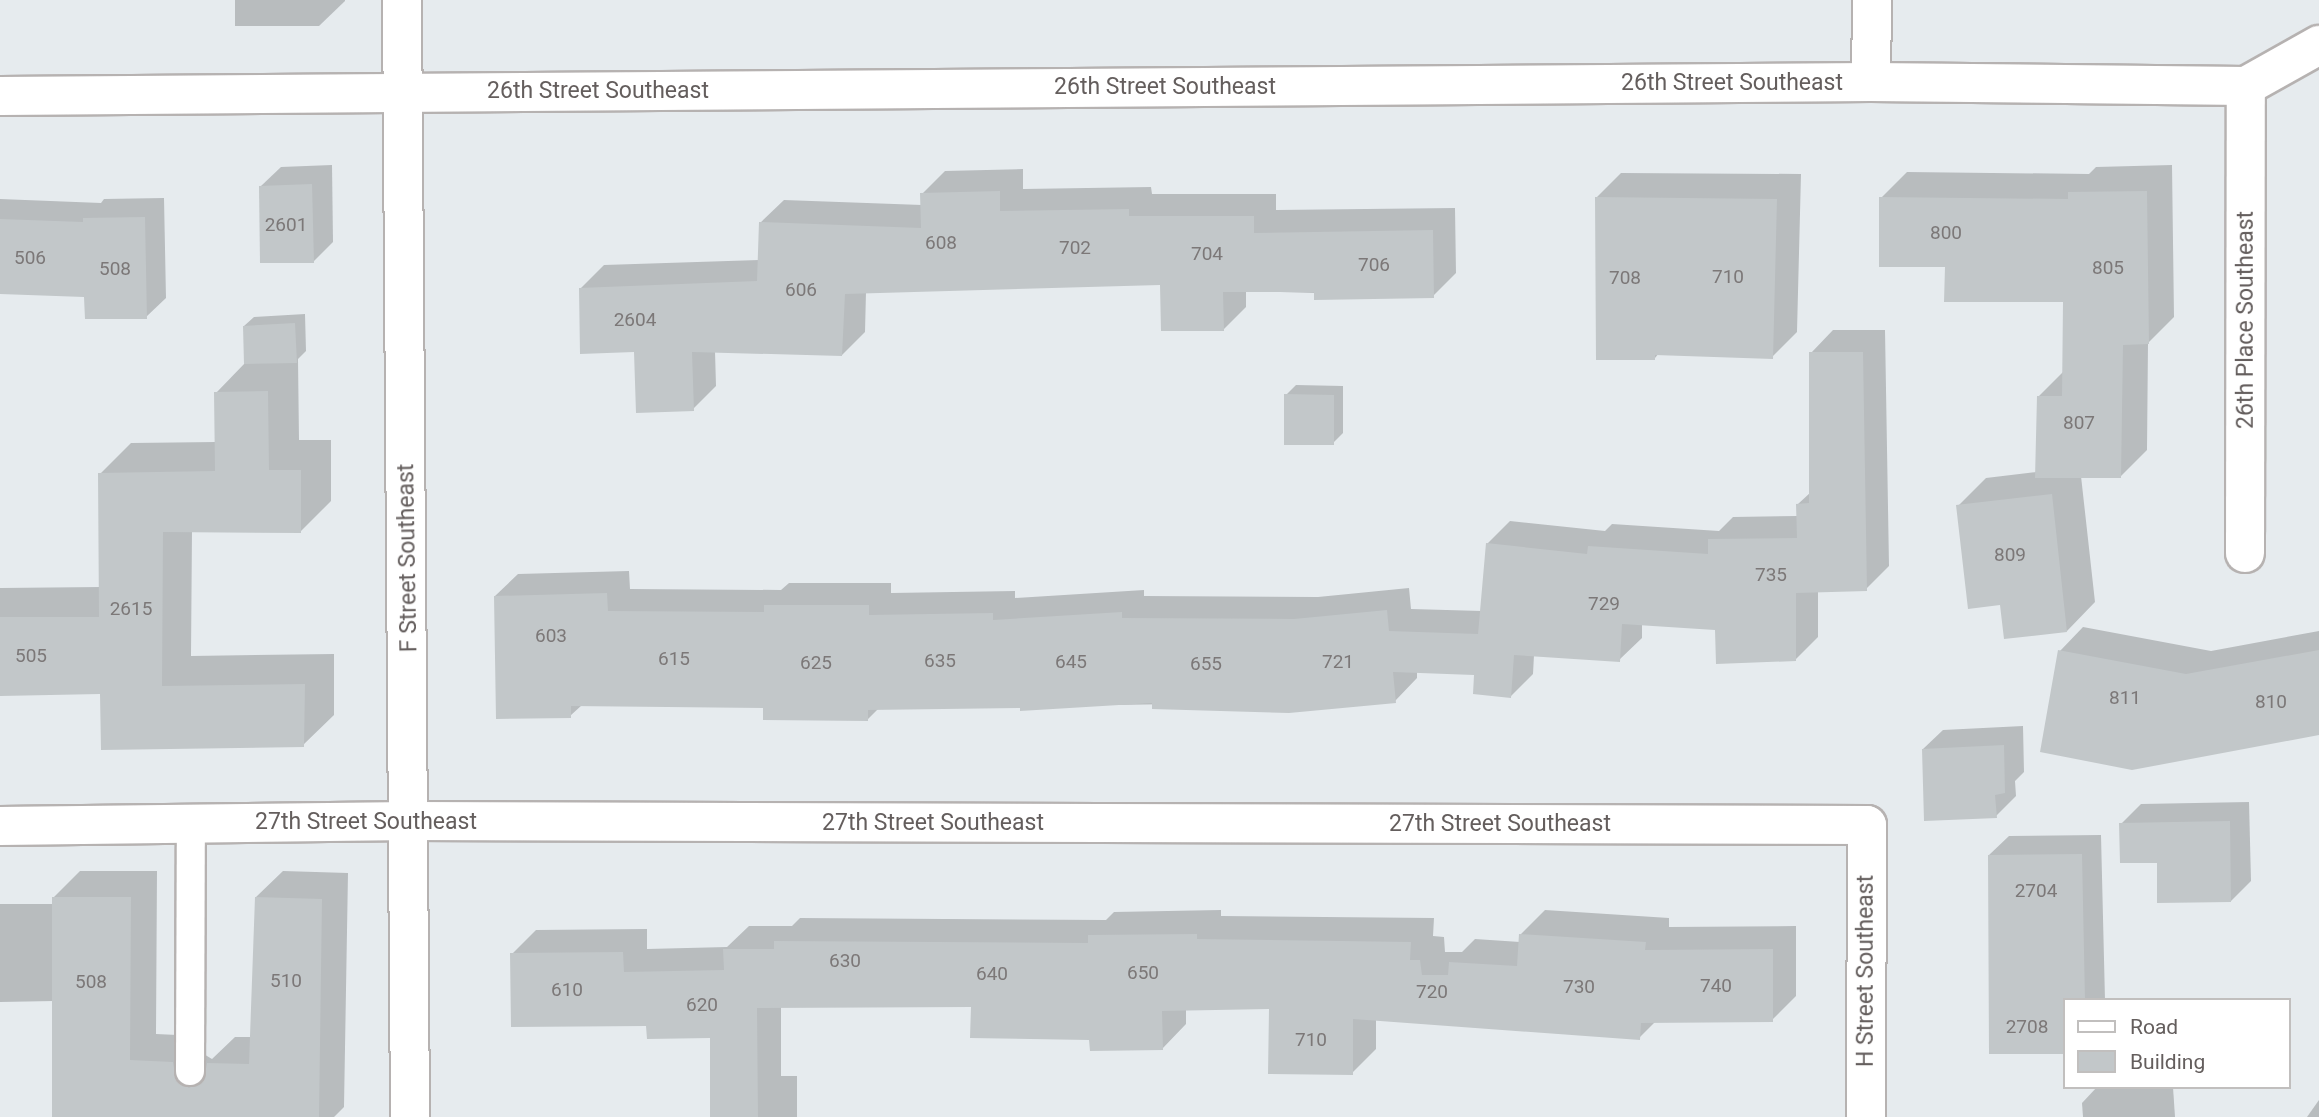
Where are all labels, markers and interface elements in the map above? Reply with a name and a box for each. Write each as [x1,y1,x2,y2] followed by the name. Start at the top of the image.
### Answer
[1621,69,1843,97] street label: 26th Street Southeast
[1054,73,1276,101] street label: 26th Street Southeast
[487,77,709,105] street label: 26th Street Southeast
[2232,211,2260,429] street label: 26th Place Southeast
[265,214,307,236] house number: 2601
[1930,222,1962,244] house number: 800
[925,232,957,254] house number: 608
[1059,237,1091,259] house number: 702
[1191,243,1223,265] house number: 704
[14,247,46,269] house number: 506
[1358,254,1390,276] house number: 706
[2092,257,2124,279] house number: 805
[99,258,131,280] house number: 508
[1712,266,1744,288] house number: 710
[1609,267,1641,289] house number: 708
[785,279,817,301] house number: 606
[614,309,656,331] house number: 2604
[2063,412,2095,434] house number: 807
[393,463,423,653] street label: F Street Southeast
[1994,544,2026,566] house number: 809
[1755,564,1787,586] house number: 735
[1588,593,1620,615] house number: 729
[110,598,152,620] house number: 2615
[535,625,567,647] house number: 603
[15,645,47,667] house number: 505
[658,648,690,670] house number: 615
[924,650,956,672] house number: 635
[1055,651,1087,673] house number: 645
[1322,651,1354,673] house number: 721
[800,652,832,674] house number: 625
[1190,653,1222,675] house number: 655
[2109,687,2141,709] house number: 811
[2255,691,2287,713] house number: 810
[255,808,477,836] street label: 27th Street Southeast
[822,809,1044,837] street label: 27th Street Southeast
[1389,810,1611,838] street label: 27th Street Southeast
[1852,875,1880,1067] street label: H Street Southeast
[2015,880,2057,902] house number: 2704
[829,950,861,972] house number: 630
[1127,962,1159,984] house number: 650
[976,963,1008,985] house number: 640
[270,970,302,992] house number: 510
[75,971,107,993] house number: 508
[1700,975,1732,997] house number: 740
[1563,976,1595,998] house number: 730
[551,979,583,1001] house number: 610
[1416,981,1448,1003] house number: 720
[686,994,718,1016] house number: 620
[2064,998,2291,1089] legend
[2130,1015,2178,1039] text: Road
[2006,1016,2048,1038] house number: 2708
[1295,1029,1327,1051] house number: 710
[2130,1050,2205,1074] text: Building

